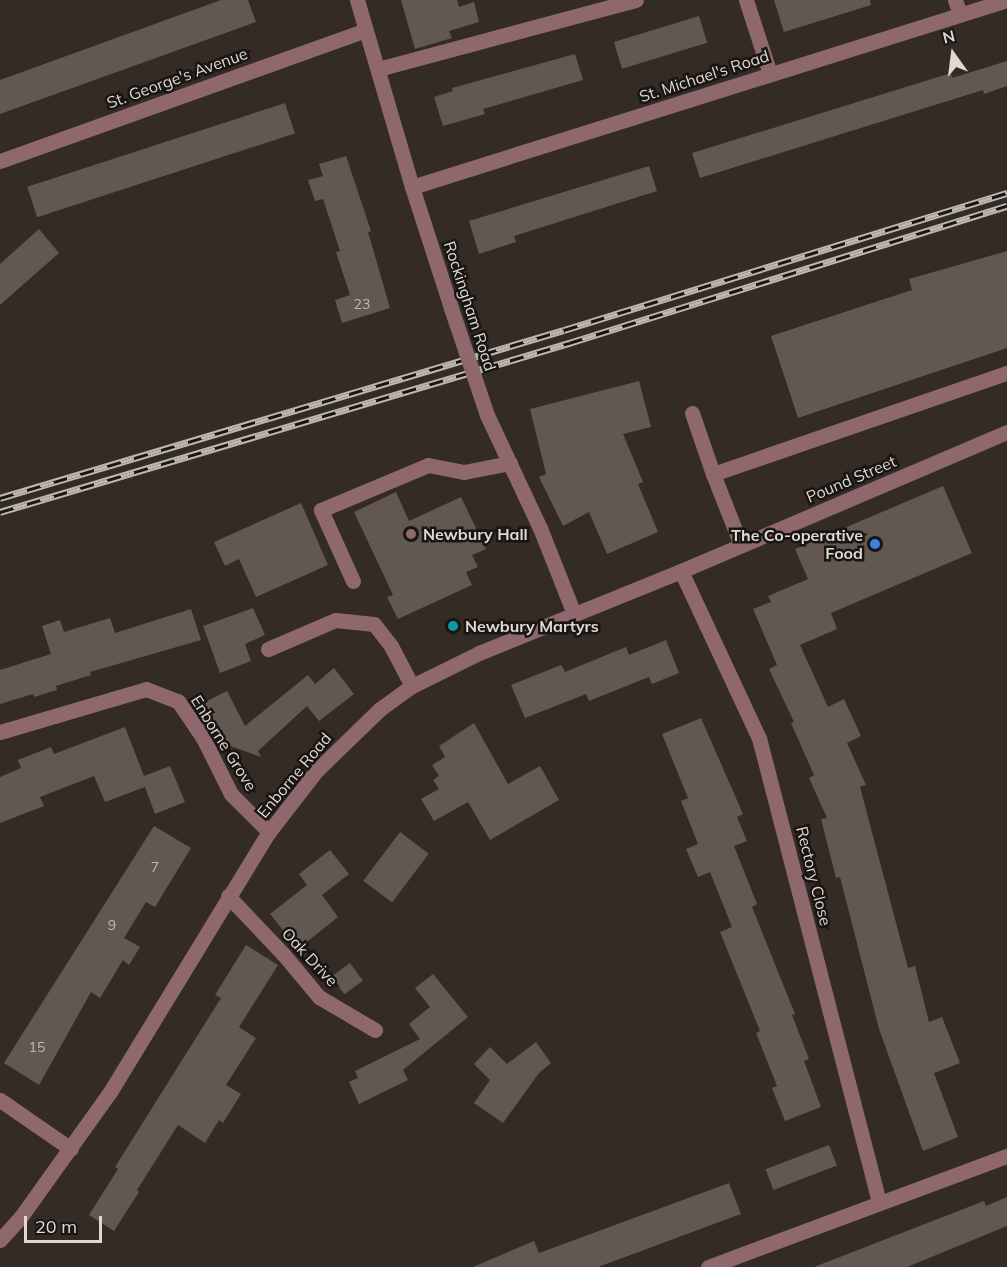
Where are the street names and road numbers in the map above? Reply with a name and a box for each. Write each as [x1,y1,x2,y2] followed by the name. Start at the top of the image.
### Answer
[104,44,250,112] street label: St. George's Avenue
[637,46,771,106] street label: St. Michael's Road
[440,239,500,373] street label: Rockingham Road
[803,451,899,507] street label: Pound Street
[187,692,261,794] street label: Enborne Grove
[253,729,335,821] street label: Enborne Road
[792,824,836,928] street label: Rectory Close
[278,924,342,990] street label: Oak Drive

